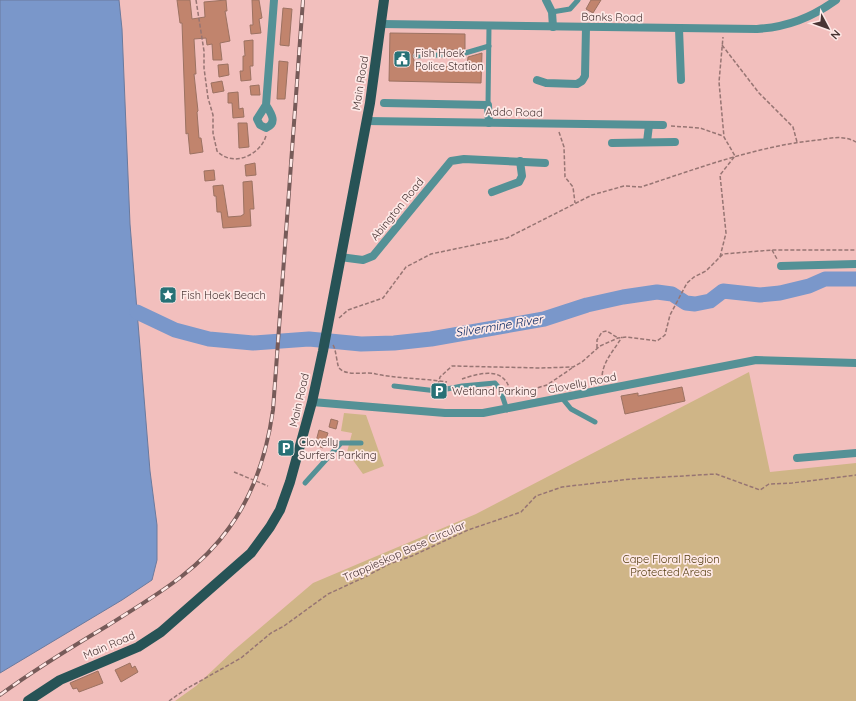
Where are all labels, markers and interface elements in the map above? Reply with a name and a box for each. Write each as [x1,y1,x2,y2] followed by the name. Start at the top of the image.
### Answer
[808,8,848,48] north arrow
[581,9,643,25] street label: Banks Road
[828,27,843,42] text: N
[415,46,484,73] place label: Fish Hoek Police Station
[392,49,412,69] public building icon: Fish Hoek Police Station
[349,55,371,111] street label: Main Road
[485,105,543,119] street label: Addo Road
[368,175,426,243] street label: Abington Road
[158,285,178,305] place icon: Fish Hoek Beach
[181,288,266,302] place label: Fish Hoek Beach
[454,311,545,340] water label: Silvermine River
[546,369,618,397] street label: Clovelly Road
[286,372,312,428] street label: Main Road
[429,381,449,401] parking icon: Wetland Parking
[452,384,537,398] place label: Wetland Parking
[299,435,377,462] place label: Clovelly Surfers Parking
[276,438,296,458] parking icon: Clovelly Surfers Parking
[340,517,468,584] street label: Trappieskop Base Circular
[622,552,720,579] park label: Cape Floral Region Protected Areas
[81,628,137,662] street label: Main Road

